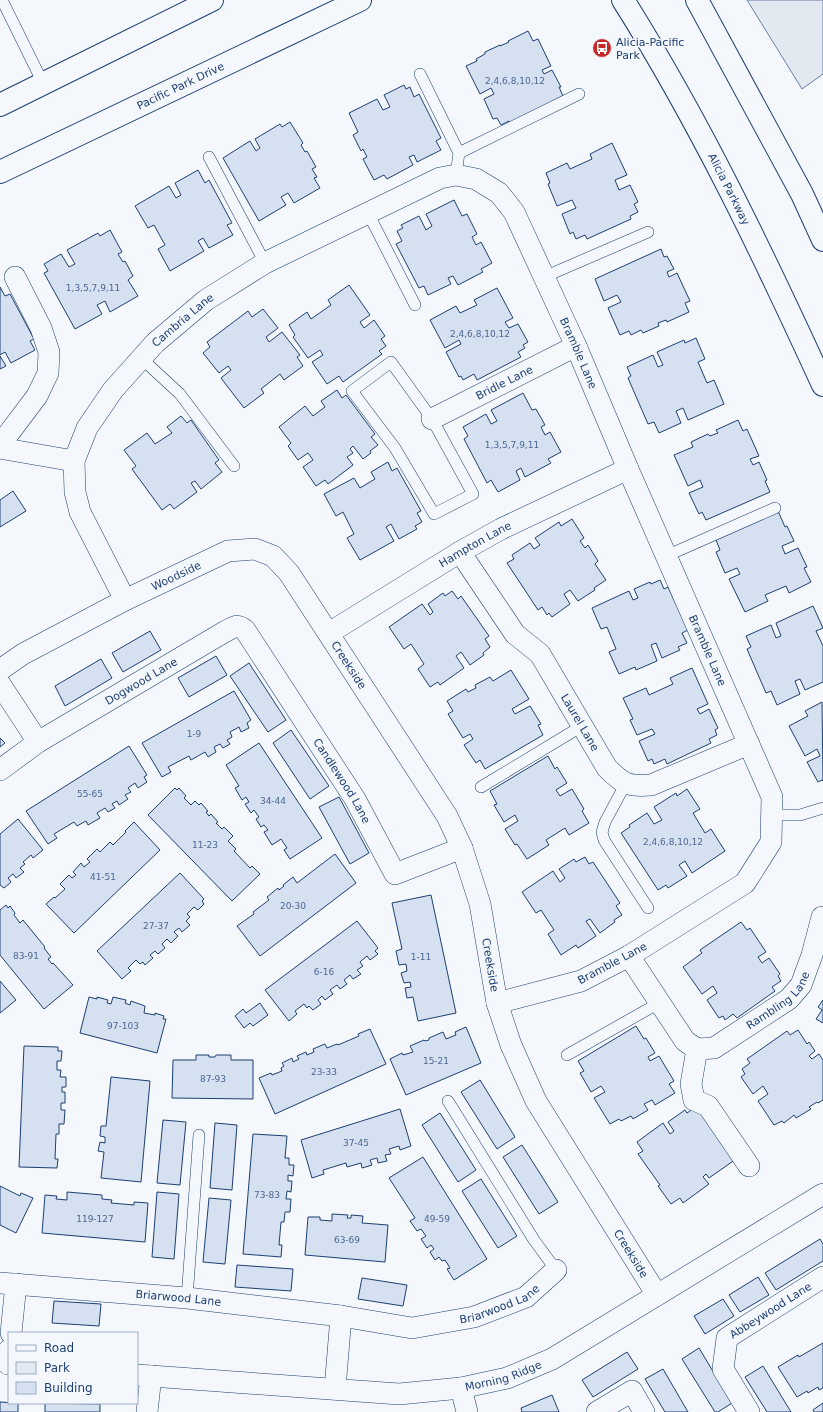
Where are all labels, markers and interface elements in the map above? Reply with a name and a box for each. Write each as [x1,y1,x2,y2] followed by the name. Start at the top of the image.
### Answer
[616,36,684,62] place label: Alicia-Pacific Park
[591,37,613,59] bus stop icon: Alicia-Pacific Park
[135,60,227,113] street label: Pacific Park Drive
[485,76,545,86] house number: 2,4,6,8,10,12
[705,151,753,228] street label: Alicia Parkway
[66,283,120,293] house number: 1,3,5,7,9,11
[149,291,216,350] street label: Cambria Lane
[557,316,599,391] street label: Bramble Lane
[450,329,510,339] house number: 2,4,6,8,10,12
[474,363,535,403] street label: Bridle Lane
[485,440,539,450] house number: 1,3,5,7,9,11
[437,519,514,570] street label: Hampton Lane
[149,559,203,593] street label: Woodside
[686,613,729,688] street label: Bramble Lane
[328,639,369,692] street label: Creekside
[103,655,180,708] street label: Dogwood Lane
[558,692,602,754] street label: Laurel Lane
[187,729,202,739] house number: 1-9
[310,736,373,826] street label: Candlewood Lane
[77,789,103,799] house number: 55-65
[260,796,286,806] house number: 34-44
[643,837,703,847] house number: 2,4,6,8,10,12
[192,840,218,850] house number: 11-23
[90,872,116,882] house number: 41-51
[280,901,306,911] house number: 20-30
[143,921,169,931] house number: 27-37
[479,937,501,993] street label: Creekside
[575,940,649,987] street label: Bramble Lane
[13,951,39,961] house number: 83-91
[411,952,431,962] house number: 1-11
[314,967,334,977] house number: 6-16
[744,970,812,1032] street label: Rambling Lane
[107,1021,139,1031] house number: 97-103
[423,1056,449,1066] house number: 15-21
[311,1067,337,1077] house number: 23-33
[200,1074,226,1084] house number: 87-93
[343,1138,369,1148] house number: 37-45
[254,1190,280,1200] house number: 73-83
[76,1214,114,1224] house number: 119-127
[424,1214,450,1224] house number: 49-59
[611,1227,651,1280] street label: Creekside
[334,1235,360,1245] house number: 63-69
[727,1280,814,1342] street label: Abbeywood Lane
[459,1282,542,1326] street label: Briarwood Lane
[135,1288,222,1309] street label: Briarwood Lane
[8,1332,138,1404] legend
[44,1341,74,1355] text: Road
[464,1358,544,1394] street label: Morning Ridge
[44,1361,70,1375] text: Park
[44,1381,93,1395] text: Building

